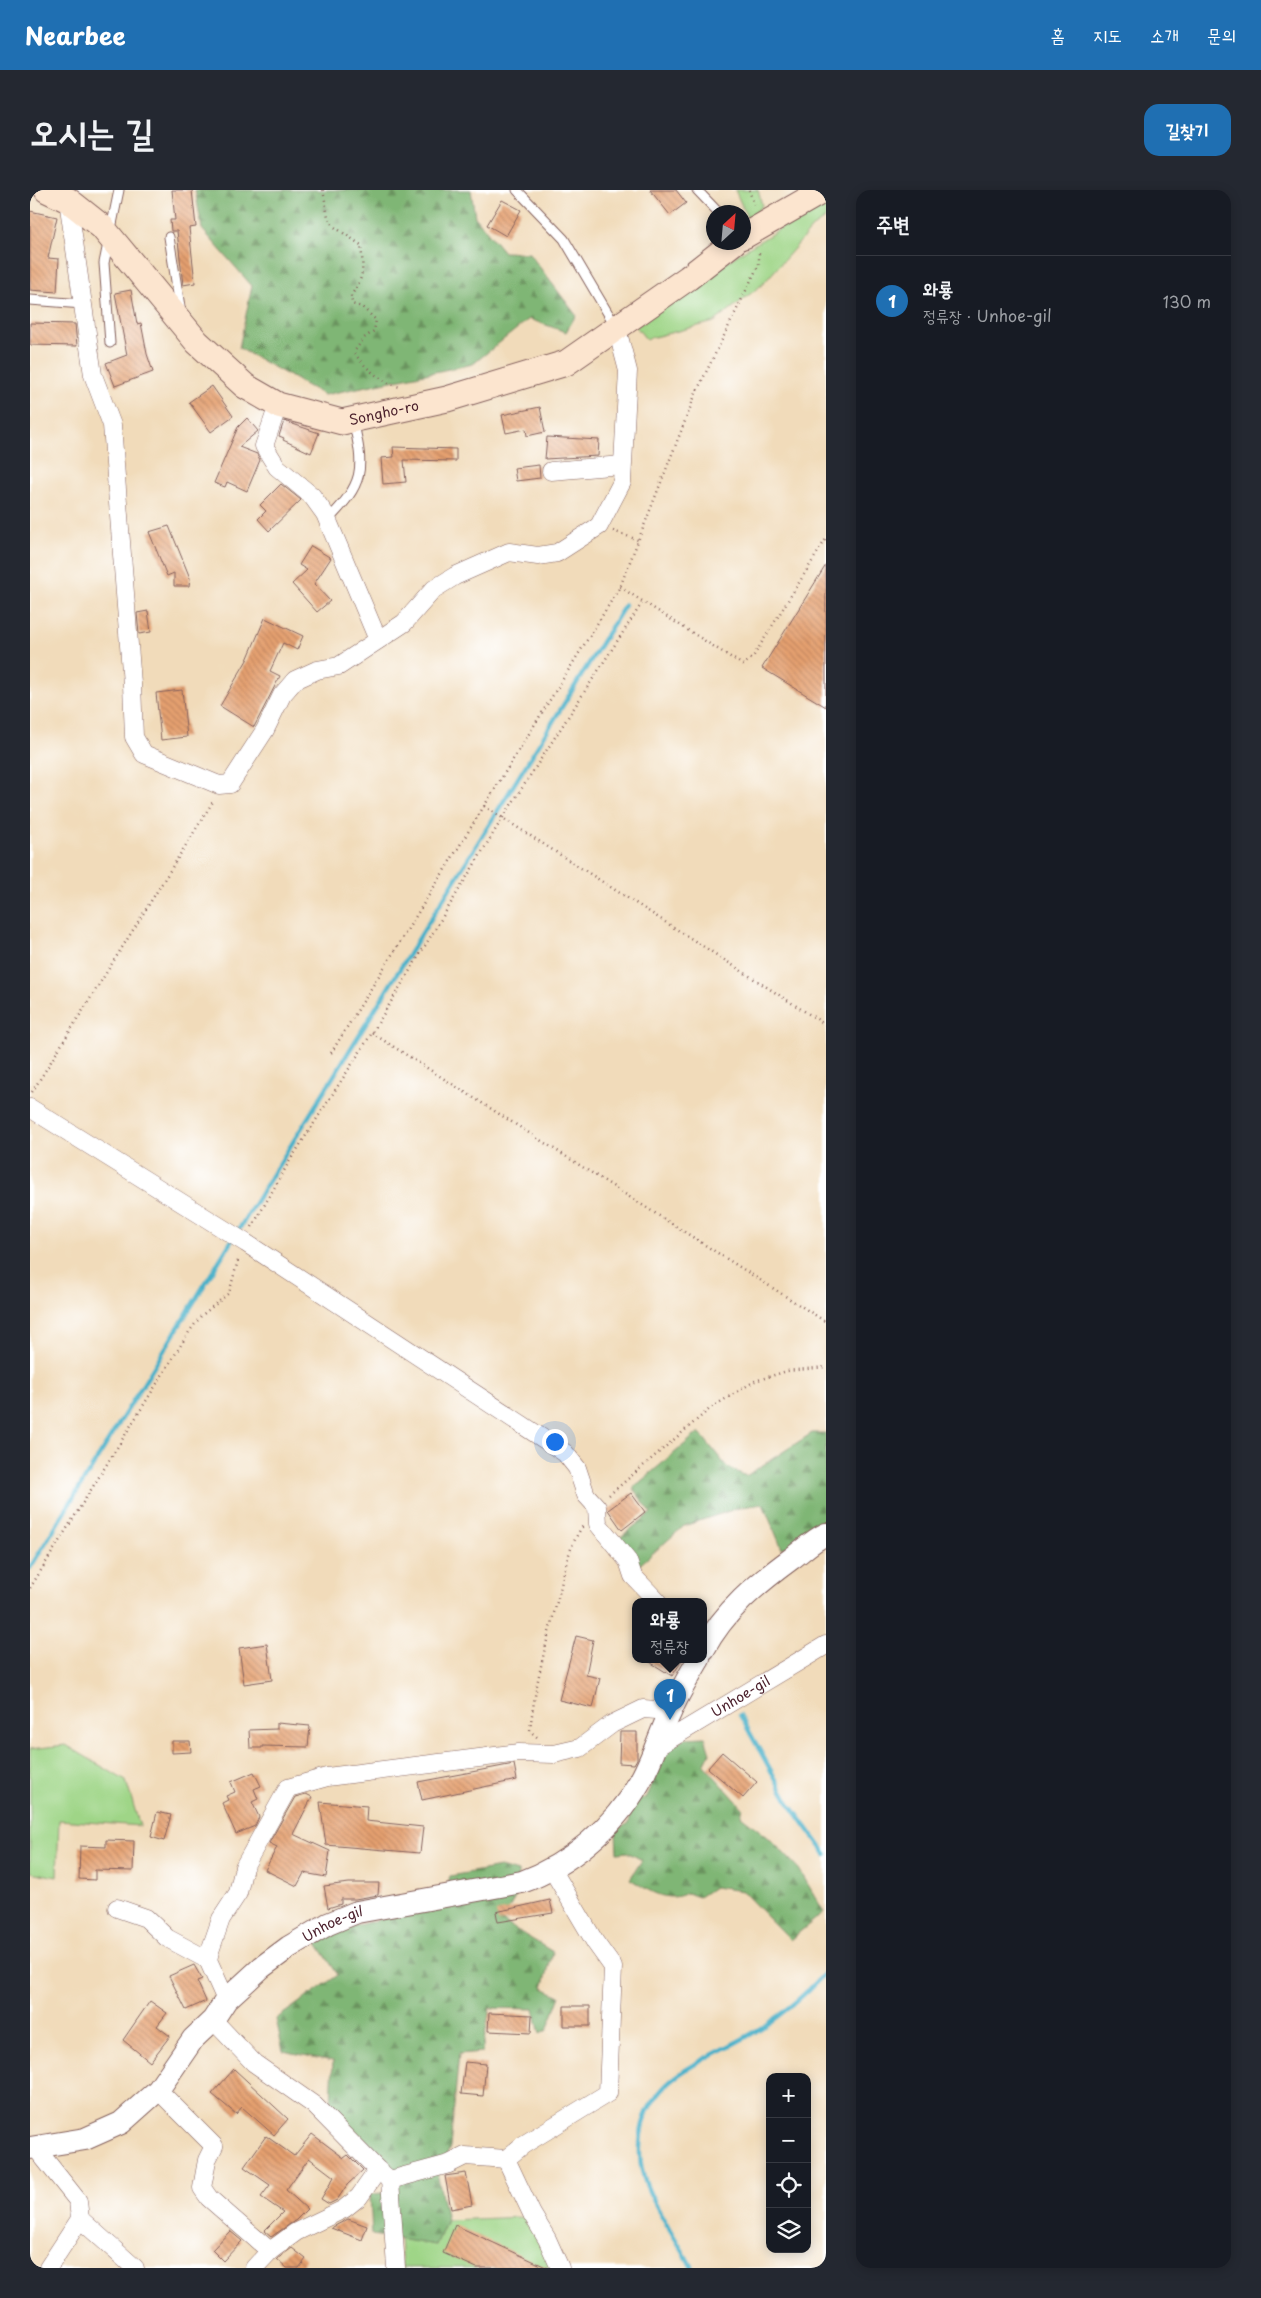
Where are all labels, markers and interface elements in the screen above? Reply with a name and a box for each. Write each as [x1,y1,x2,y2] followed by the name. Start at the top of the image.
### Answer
[25,17,126,53] text: Nearbee
[1051,21,1065,48] text: 홈
[1093,21,1122,48] text: 지도
[1150,21,1179,48] text: 소개
[1207,21,1236,48] text: 문의
[30,104,154,157] text: 오시는 길
[1144,104,1231,156] button: 길찾기
[706,205,751,250] north arrow
[876,207,910,239] text: 주변
[923,274,954,302] text: 와룡
[888,289,896,313] text: 1
[1163,289,1211,313] text: 130 m
[923,303,1052,327] text: 정류장 · Unhoe-gil
[347,394,421,430] street label: Songho-ro
[542,1429,568,1455] your location
[632,1598,707,1663] popup
[650,1604,681,1632] text: 와룡
[650,1633,689,1657] text: 정류장
[707,1670,774,1722] street label: Unhoe-gil
[654,1679,686,1720] pin: 1
[298,1900,364,1947] street label: Unhoe-gil
[766,2073,811,2253] map controls
[766,2073,811,2118] button: +
[766,2118,811,2163] button: −
[766,2163,811,2208] button: locate
[766,2208,811,2253] button: layers

